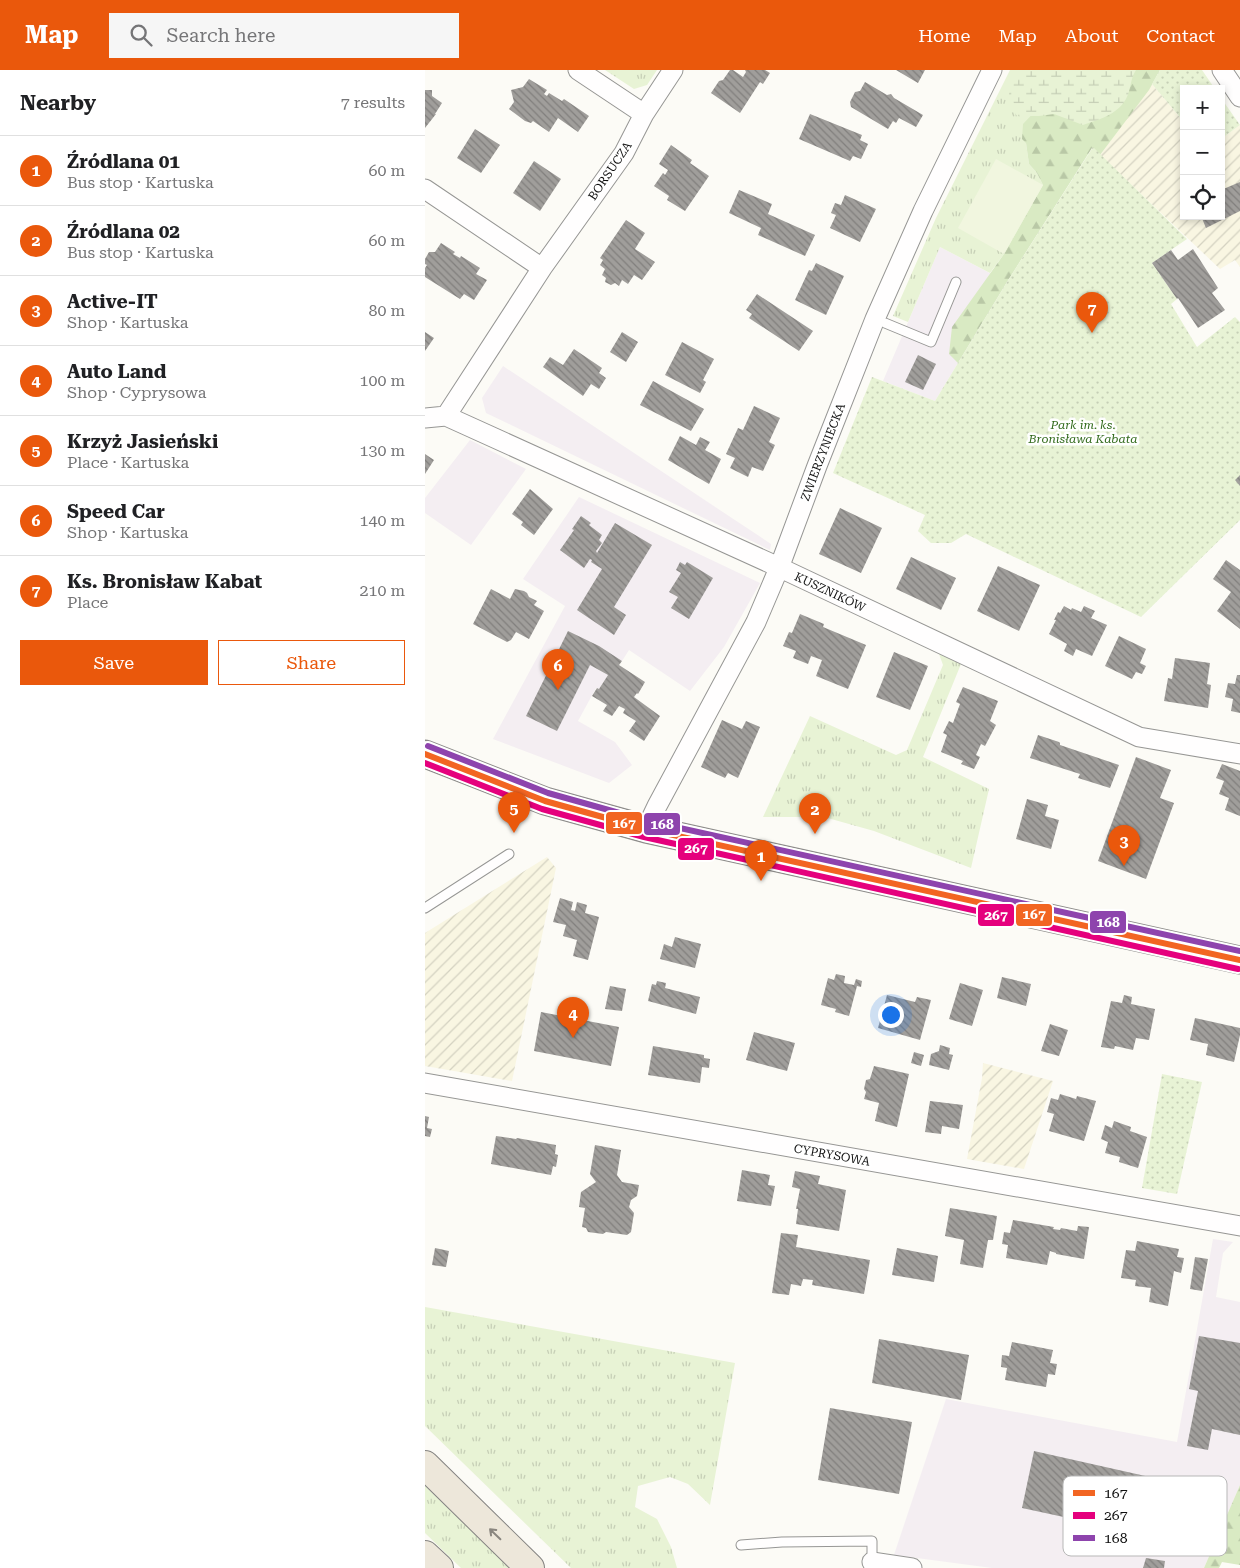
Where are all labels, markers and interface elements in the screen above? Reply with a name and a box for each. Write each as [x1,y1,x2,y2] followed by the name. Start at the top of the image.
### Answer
[109,13,459,58] search box
[25,21,79,49] text: Map
[127,21,155,49] icon: search
[167,24,275,47] text: Search here
[918,25,970,46] text: Home
[998,25,1037,46] text: Map
[1065,25,1118,46] text: About
[1146,25,1215,46] text: Contact
[1180,85,1225,220] map controls
[1180,85,1225,130] button: +
[20,91,96,115] text: Nearby
[341,93,405,112] text: 7 results
[1180,130,1225,175] button: −
[585,139,635,203] street label: BORSUCZA
[67,150,180,173] text: Źródlana 01
[32,161,40,180] text: 1
[368,161,405,180] text: 60 m
[67,173,214,192] text: Bus stop · Kartuska
[1180,175,1225,220] button: locate
[67,220,180,243] text: Źródlana 02
[32,231,40,250] text: 2
[368,231,405,250] text: 60 m
[67,243,214,262] text: Bus stop · Kartuska
[67,290,158,313] text: Active-IT
[1076,292,1108,333] pin: 7
[32,301,40,320] text: 3
[368,301,405,320] text: 80 m
[67,313,188,332] text: Shop · Kartuska
[67,360,166,383] text: Auto Land
[32,371,40,390] text: 4
[359,371,405,390] text: 100 m
[67,383,206,402] text: Shop · Cyprysowa
[798,401,848,503] street label: ZWIERZYNIECKA
[1028,418,1137,446] park label: Park im. ks. Bronisława Kabata
[67,430,218,453] text: Krzyż Jasieński
[32,441,40,460] text: 5
[359,441,405,460] text: 130 m
[67,453,189,472] text: Place · Kartuska
[67,500,165,523] text: Speed Car
[32,511,40,530] text: 6
[359,511,405,530] text: 140 m
[67,523,188,542] text: Shop · Kartuska
[792,569,868,615] street label: KUSZNIKÓW
[67,570,262,593] text: Ks. Bronisław Kabat
[32,581,40,600] text: 7
[359,581,405,600] text: 210 m
[67,593,108,612] text: Place
[20,640,208,685] button: Save
[218,640,405,685] button: Share
[542,649,574,690] pin: 6
[498,792,530,833] pin: 5
[799,793,831,834] pin: 2
[605,811,643,835] line badge: 167
[643,812,681,836] line badge: 168
[612,815,636,831] text: 167
[650,816,674,832] text: 168
[1108,825,1140,866] pin: 3
[677,837,715,861] line badge: 267
[684,840,708,856] text: 267
[745,840,777,881] pin: 1
[977,903,1015,927] line badge: 267
[1015,903,1053,927] line badge: 167
[1022,906,1046,922] text: 167
[984,907,1008,923] text: 267
[1089,910,1127,934] line badge: 168
[1096,914,1120,930] text: 168
[557,997,589,1038] pin: 4
[878,1002,904,1028] your location
[793,1141,872,1169] street label: CYPRYSOWA
[1063,1476,1227,1556] legend
[1104,1485,1128,1501] text: 167
[1104,1507,1128,1523] text: 267
[489,1528,501,1540] one-way arrow
[1104,1530,1128,1546] text: 168

